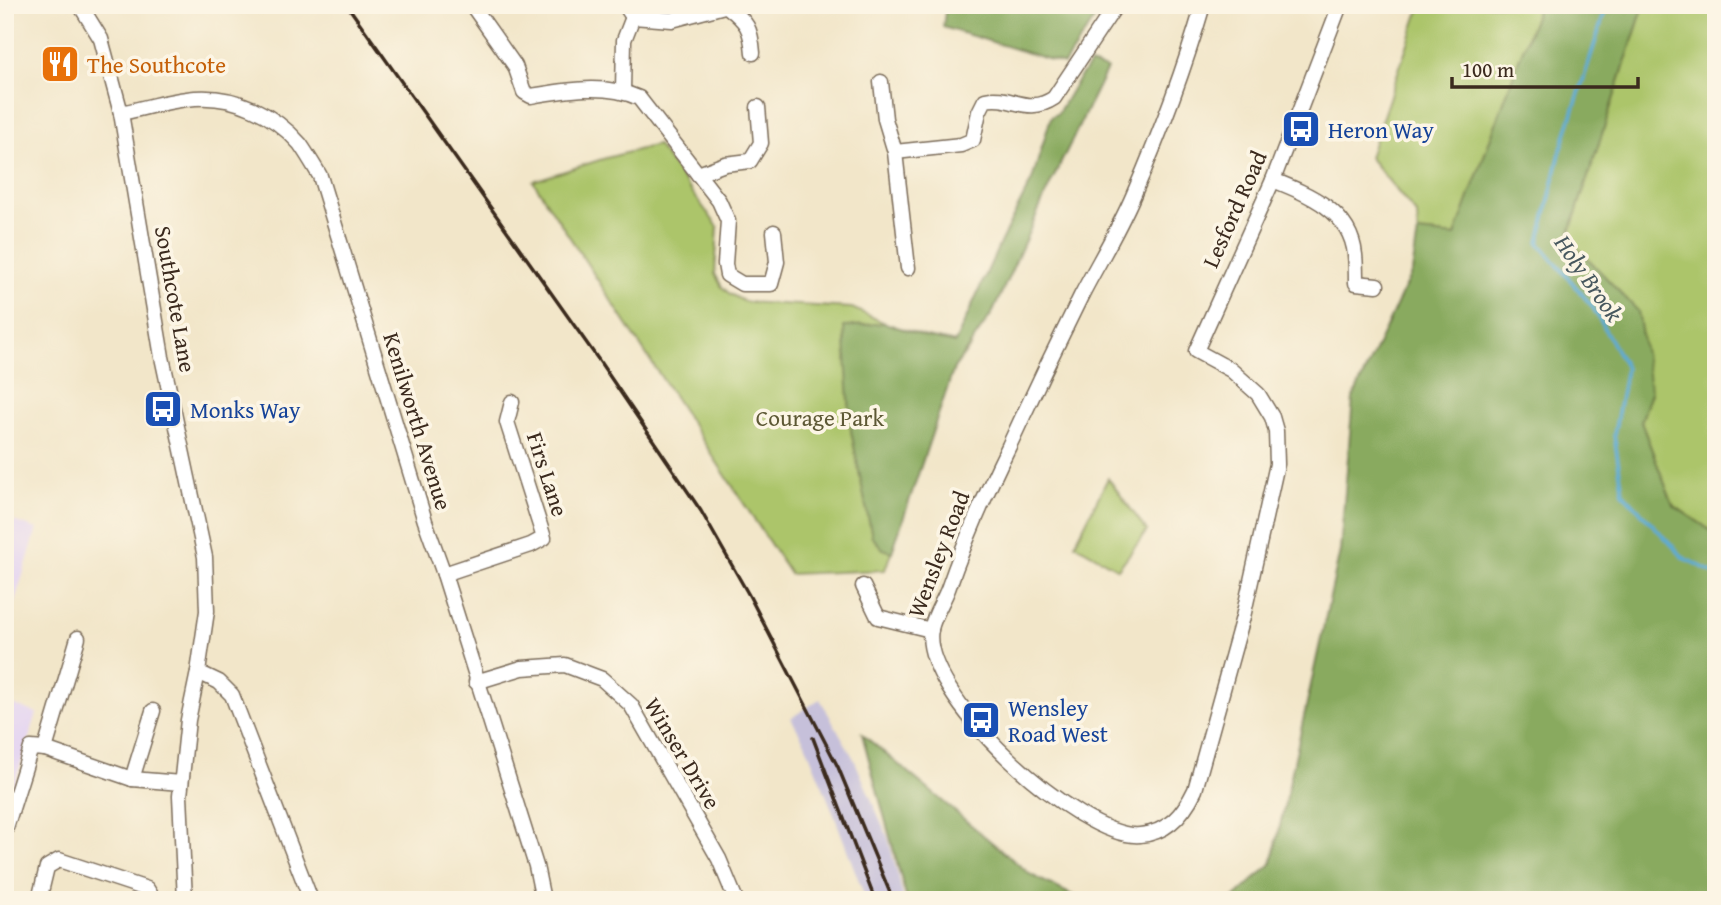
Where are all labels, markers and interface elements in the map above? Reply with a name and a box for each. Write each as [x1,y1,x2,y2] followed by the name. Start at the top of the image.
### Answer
[39,43,81,85] restaurant icon: The Southcote
[1452,46,1637,90] scale bar
[87,48,226,81] place label: The Southcote
[1462,54,1514,85] text: 100 m
[1280,108,1322,150] bus stop icon: Heron Way
[1328,113,1434,146] place label: Heron Way
[1194,145,1275,273] street label: Lesford Road
[147,223,205,375] street label: Southcote Lane
[1546,226,1632,329] water label: Holy Brook
[375,328,461,514] street label: Kenilworth Avenue
[142,388,184,430] bus stop icon: Monks Way
[190,393,301,426] place label: Monks Way
[756,401,885,434] park label: Courage Park
[519,427,577,521] street label: Firs Lane
[899,485,978,622] street label: Wensley Road
[637,691,729,815] street label: Winser Drive
[1008,691,1108,750] place label: Wensley Road West
[960,699,1002,741] bus stop icon: Wensley Road West

